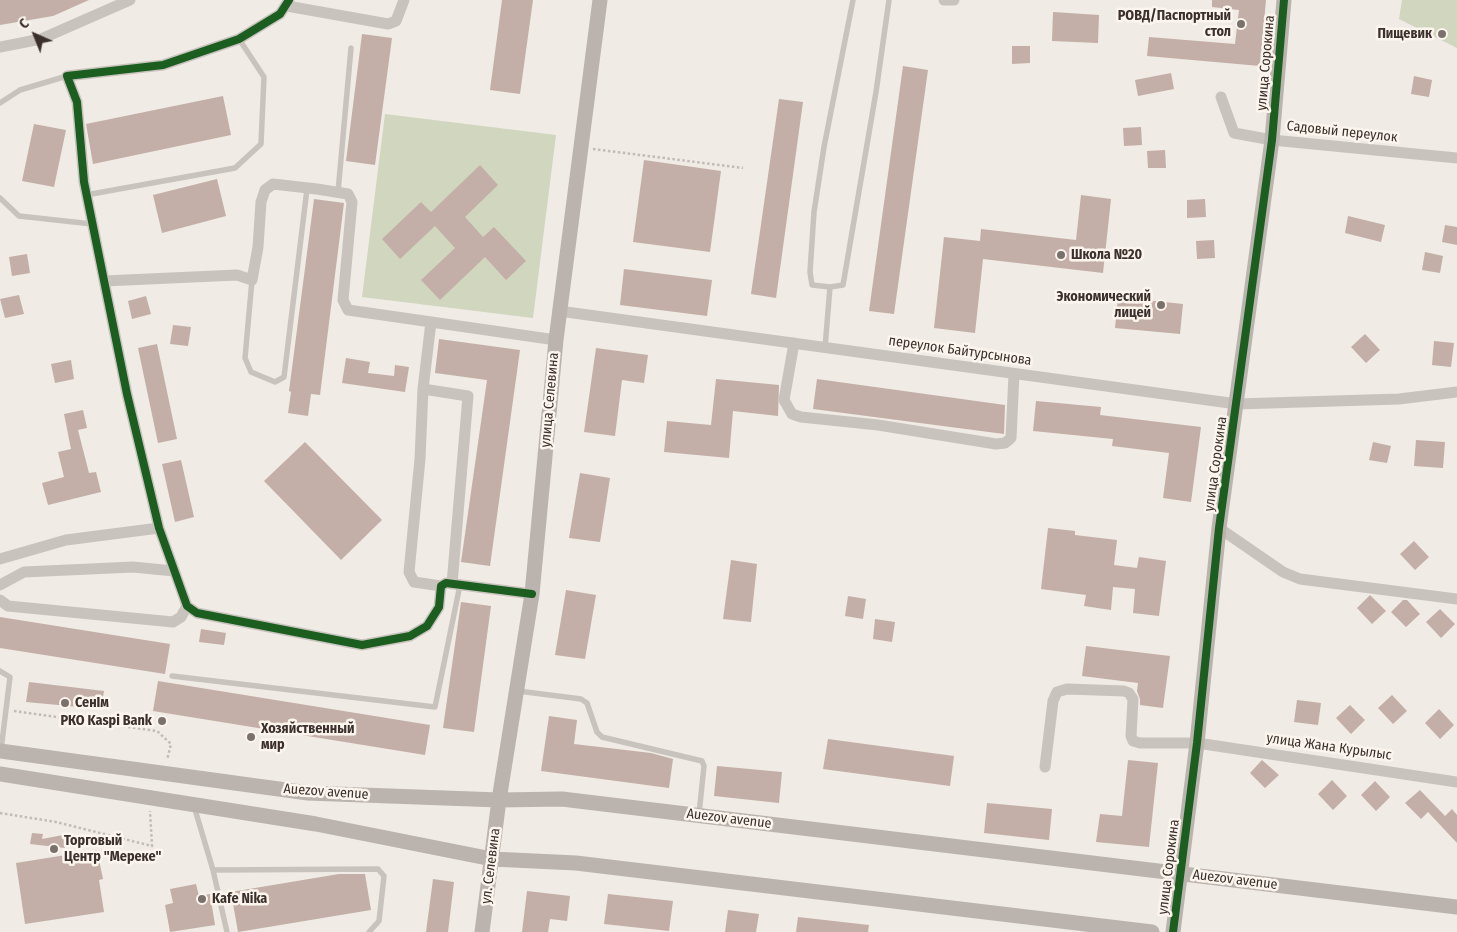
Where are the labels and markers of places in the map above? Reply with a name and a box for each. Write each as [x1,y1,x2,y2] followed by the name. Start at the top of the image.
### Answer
[1118,8,1231,40] place label: РОВД/Паспортный стол
[1235,18,1247,30] marker: РОВД/Паспортный стол
[1377,26,1432,42] place label: Пищевик
[1436,28,1448,40] marker: Пищевик
[1071,247,1142,263] place label: Школа №20
[1055,249,1067,261] marker: Школа №20
[1057,289,1151,322] place label: Экономический лицей
[1155,299,1167,311] marker: Экономический лицей
[75,695,109,711] place label: СенIм
[59,697,71,709] marker: СенIм
[60,713,152,729] place label: РКО Kaspi Bank
[156,715,168,727] marker: РКО Kaspi Bank
[261,721,354,754] place label: Хозяйственный мир
[245,731,257,743] marker: Хозяйственный мир
[64,833,161,866] place label: Торговый Центр "Мереке"
[48,843,60,855] marker: Торговый Центр "Мереке"
[212,891,267,907] place label: Kafe Nika
[196,893,208,905] marker: Kafe Nika

